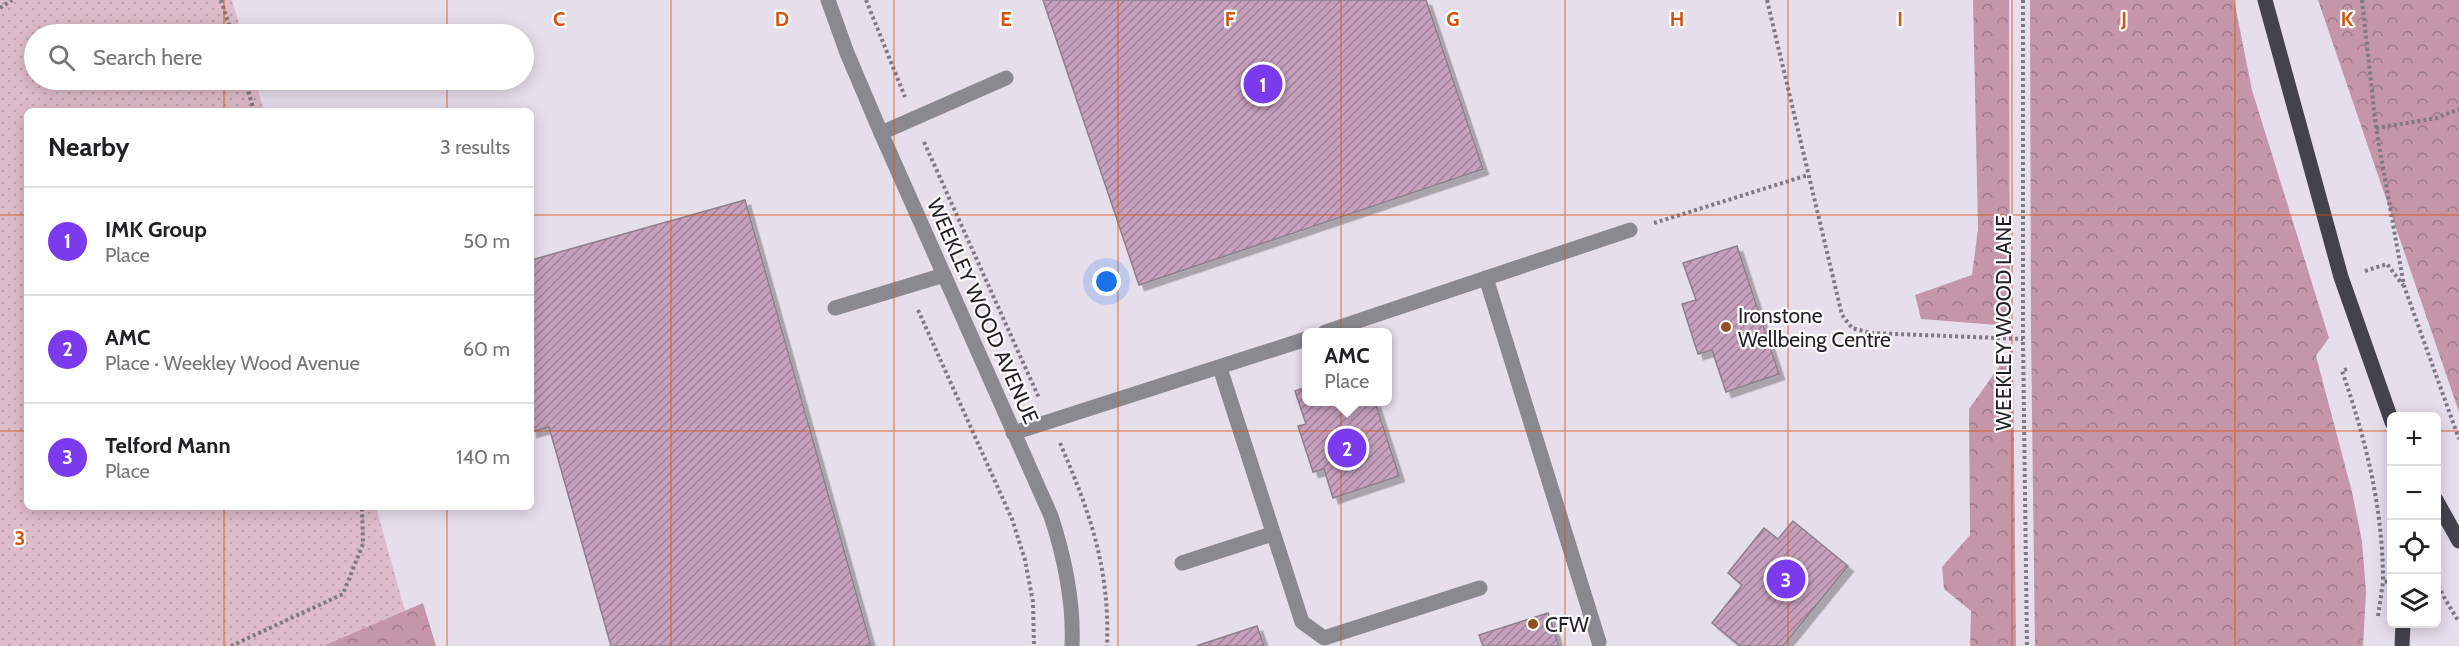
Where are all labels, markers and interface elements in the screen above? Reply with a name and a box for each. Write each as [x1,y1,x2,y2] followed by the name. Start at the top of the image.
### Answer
[553,7,565,31] text: C
[775,7,789,31] text: D
[1000,7,1012,31] text: E
[1225,7,1236,31] text: F
[1446,7,1460,31] text: G
[1670,7,1684,31] text: H
[1897,7,1903,31] text: I
[2120,7,2127,31] text: J
[2341,7,2354,31] text: K
[24,24,534,90] search box
[45,41,78,74] icon: search
[93,44,202,71] text: Search here
[1244,62,1282,106] pin: 1
[48,131,129,163] text: Nearby
[440,135,510,159] text: 3 results
[922,195,1044,427] street label: WEEKLEY WOOD AVENUE
[1991,215,2016,431] street label: WEEKLEY WOOD LANE
[105,216,207,243] text: IMK Group
[64,229,71,253] text: 1
[463,229,510,253] text: 50 m
[105,243,150,267] text: Place
[1092,267,1121,296] your location
[1738,303,1891,352] place label: Ironstone Wellbeing Centre
[1719,320,1733,334] marker: Ironstone Wellbeing Centre
[105,324,150,351] text: AMC
[1302,328,1392,406] popup
[62,337,73,361] text: 2
[463,337,510,361] text: 60 m
[1324,342,1370,369] text: AMC
[105,351,360,375] text: Place · Weekley Wood Avenue
[1324,369,1369,393] text: Place
[2387,412,2441,628] map controls
[2387,412,2441,466] button: +
[1328,426,1366,470] pin: 2
[105,432,231,459] text: Telford Mann
[62,445,73,469] text: 3
[456,445,510,469] text: 140 m
[105,459,150,483] text: Place
[2387,466,2441,520] button: −
[2387,520,2441,574] button: locate
[15,526,25,550] text: 3
[1766,556,1806,602] pin: 3
[2387,574,2441,628] button: layers
[1545,612,1589,637] place label: CFW
[1526,617,1540,631] marker: CFW

